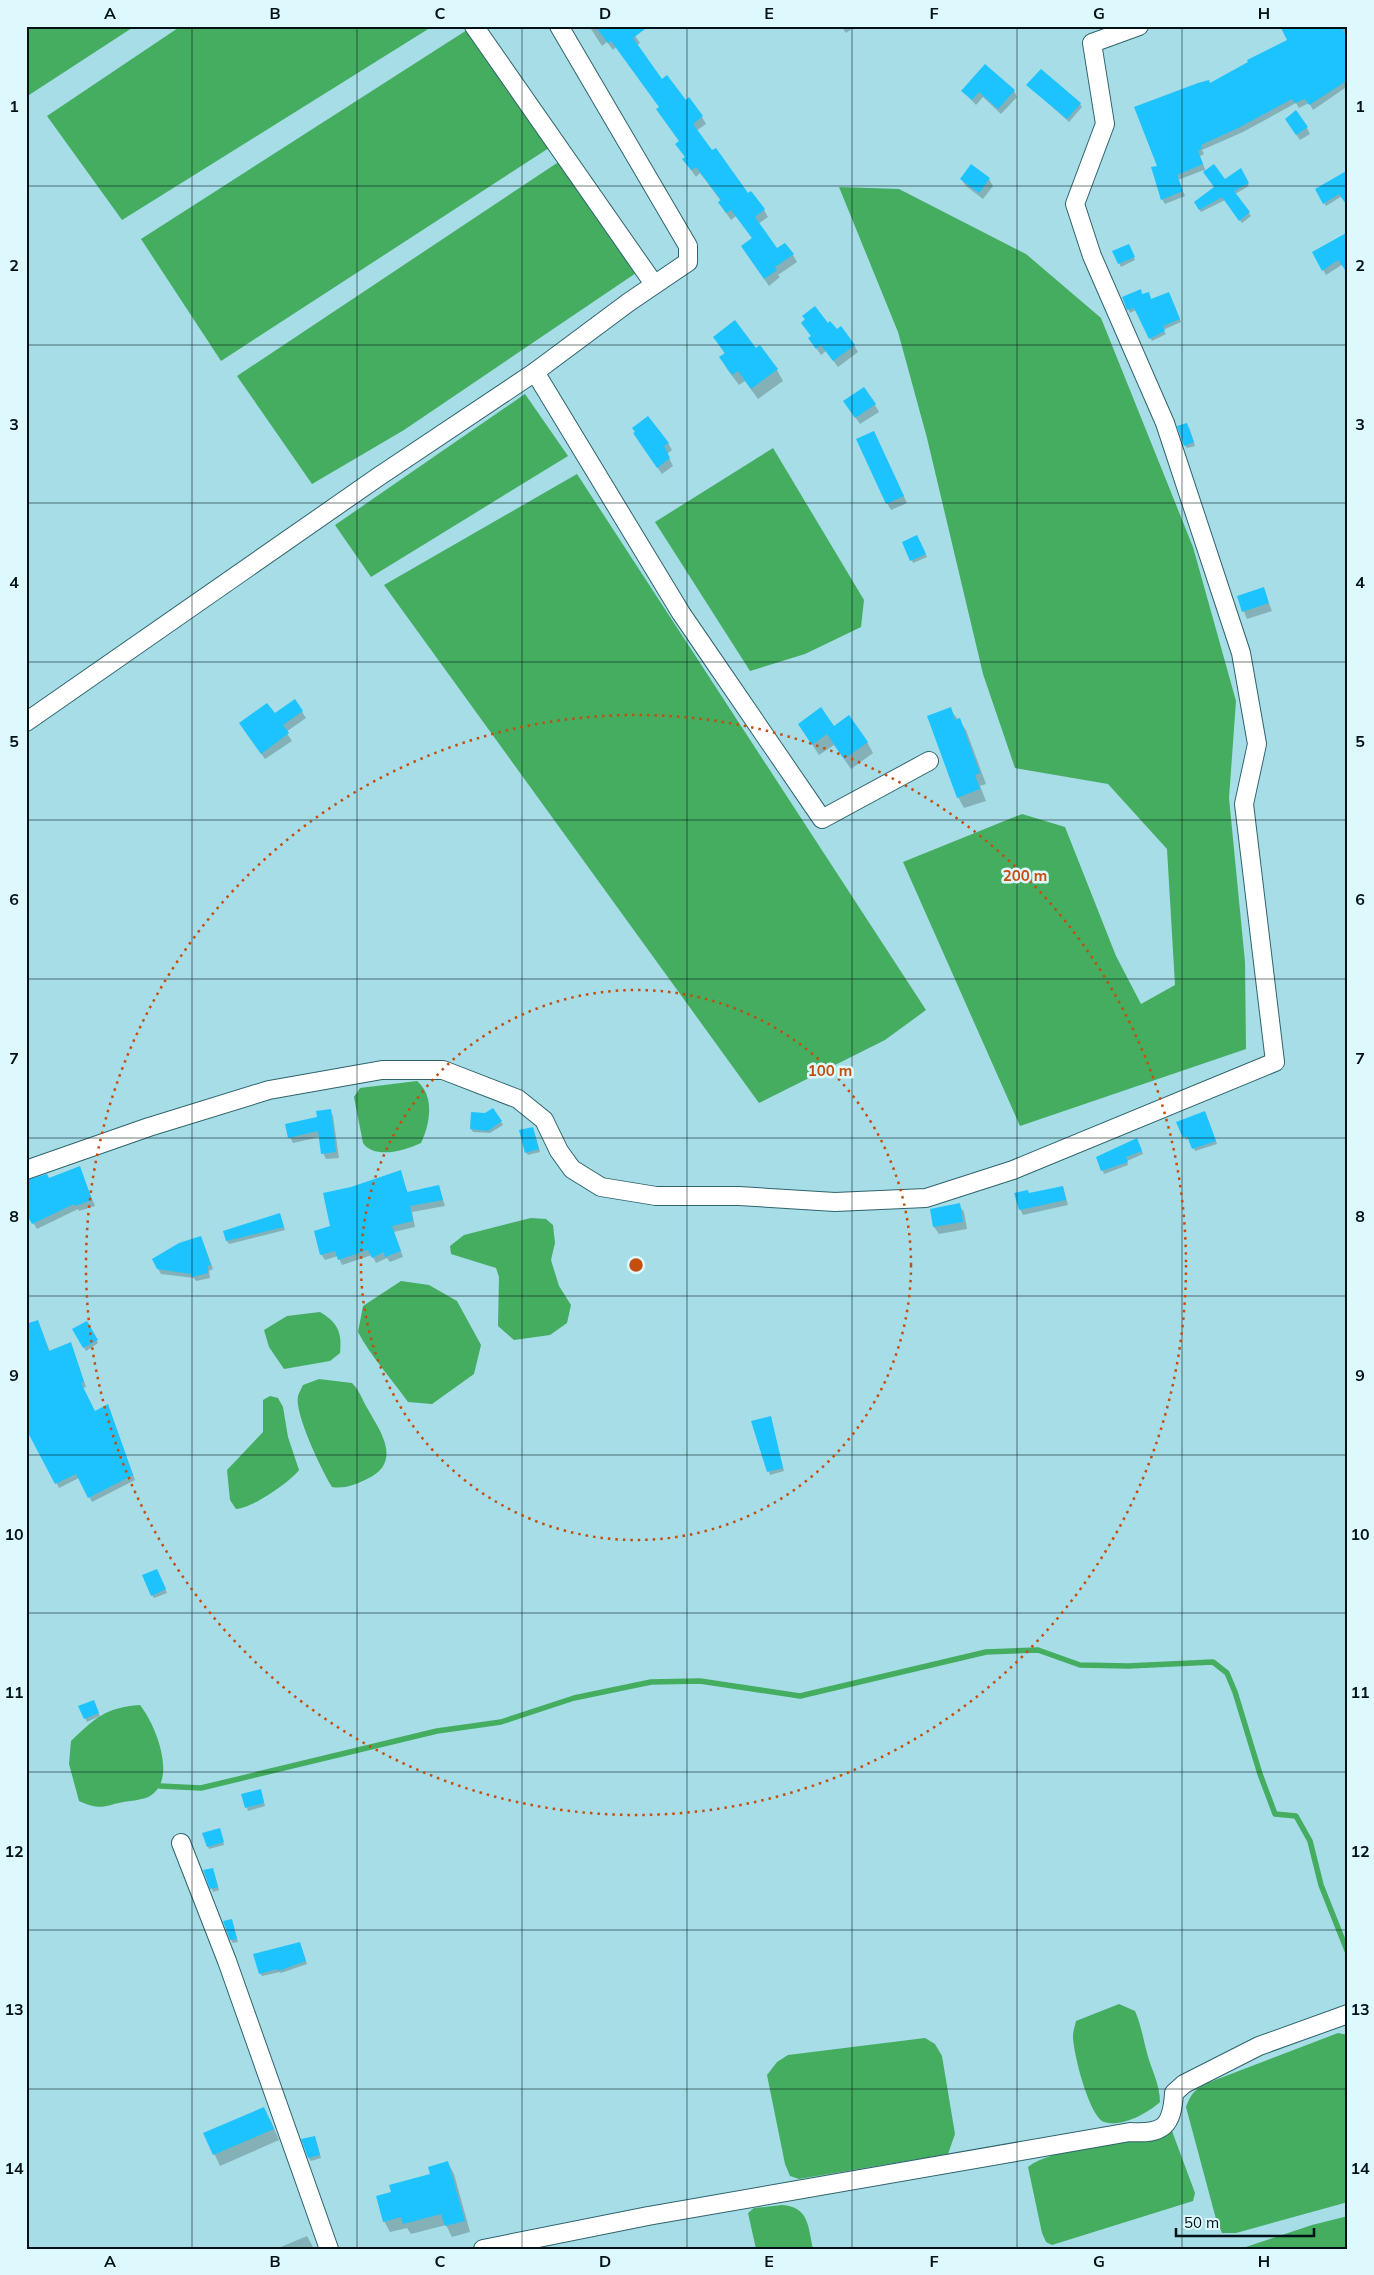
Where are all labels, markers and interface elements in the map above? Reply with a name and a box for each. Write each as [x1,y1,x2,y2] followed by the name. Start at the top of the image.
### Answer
[104,3,116,23] text: A
[269,3,281,23] text: B
[435,3,446,23] text: C
[599,3,611,23] text: D
[764,3,774,23] text: E
[929,3,939,23] text: F
[1093,3,1105,23] text: G
[1258,3,1270,23] text: H
[9,96,19,116] text: 1
[1355,96,1365,116] text: 1
[9,255,19,275] text: 2
[1355,255,1365,275] text: 2
[9,414,19,434] text: 3
[1355,414,1365,434] text: 3
[9,572,19,592] text: 4
[1355,572,1365,592] text: 4
[9,731,19,751] text: 5
[1355,731,1365,751] text: 5
[1003,866,1047,885] text: 200 m
[9,889,19,909] text: 6
[1355,889,1365,909] text: 6
[9,1048,19,1068] text: 7
[1355,1048,1365,1068] text: 7
[808,1061,852,1080] text: 100 m
[9,1206,19,1226] text: 8
[1355,1206,1365,1226] text: 8
[627,1256,645,1274] centre of rings
[9,1365,19,1385] text: 9
[1355,1365,1365,1385] text: 9
[4,1524,24,1544] text: 10
[1350,1524,1370,1544] text: 10
[4,1682,24,1702] text: 11
[1350,1682,1370,1702] text: 11
[4,1841,24,1861] text: 12
[1350,1841,1370,1861] text: 12
[4,1999,24,2019] text: 13
[1350,1999,1370,2019] text: 13
[4,2158,24,2178] text: 14
[1350,2158,1370,2178] text: 14
[1176,2205,1314,2237] scale bar
[1184,2213,1219,2232] text: 50 m
[104,2251,116,2271] text: A
[269,2251,281,2271] text: B
[435,2251,446,2271] text: C
[599,2251,611,2271] text: D
[764,2251,774,2271] text: E
[929,2251,939,2271] text: F
[1093,2251,1105,2271] text: G
[1258,2251,1270,2271] text: H

